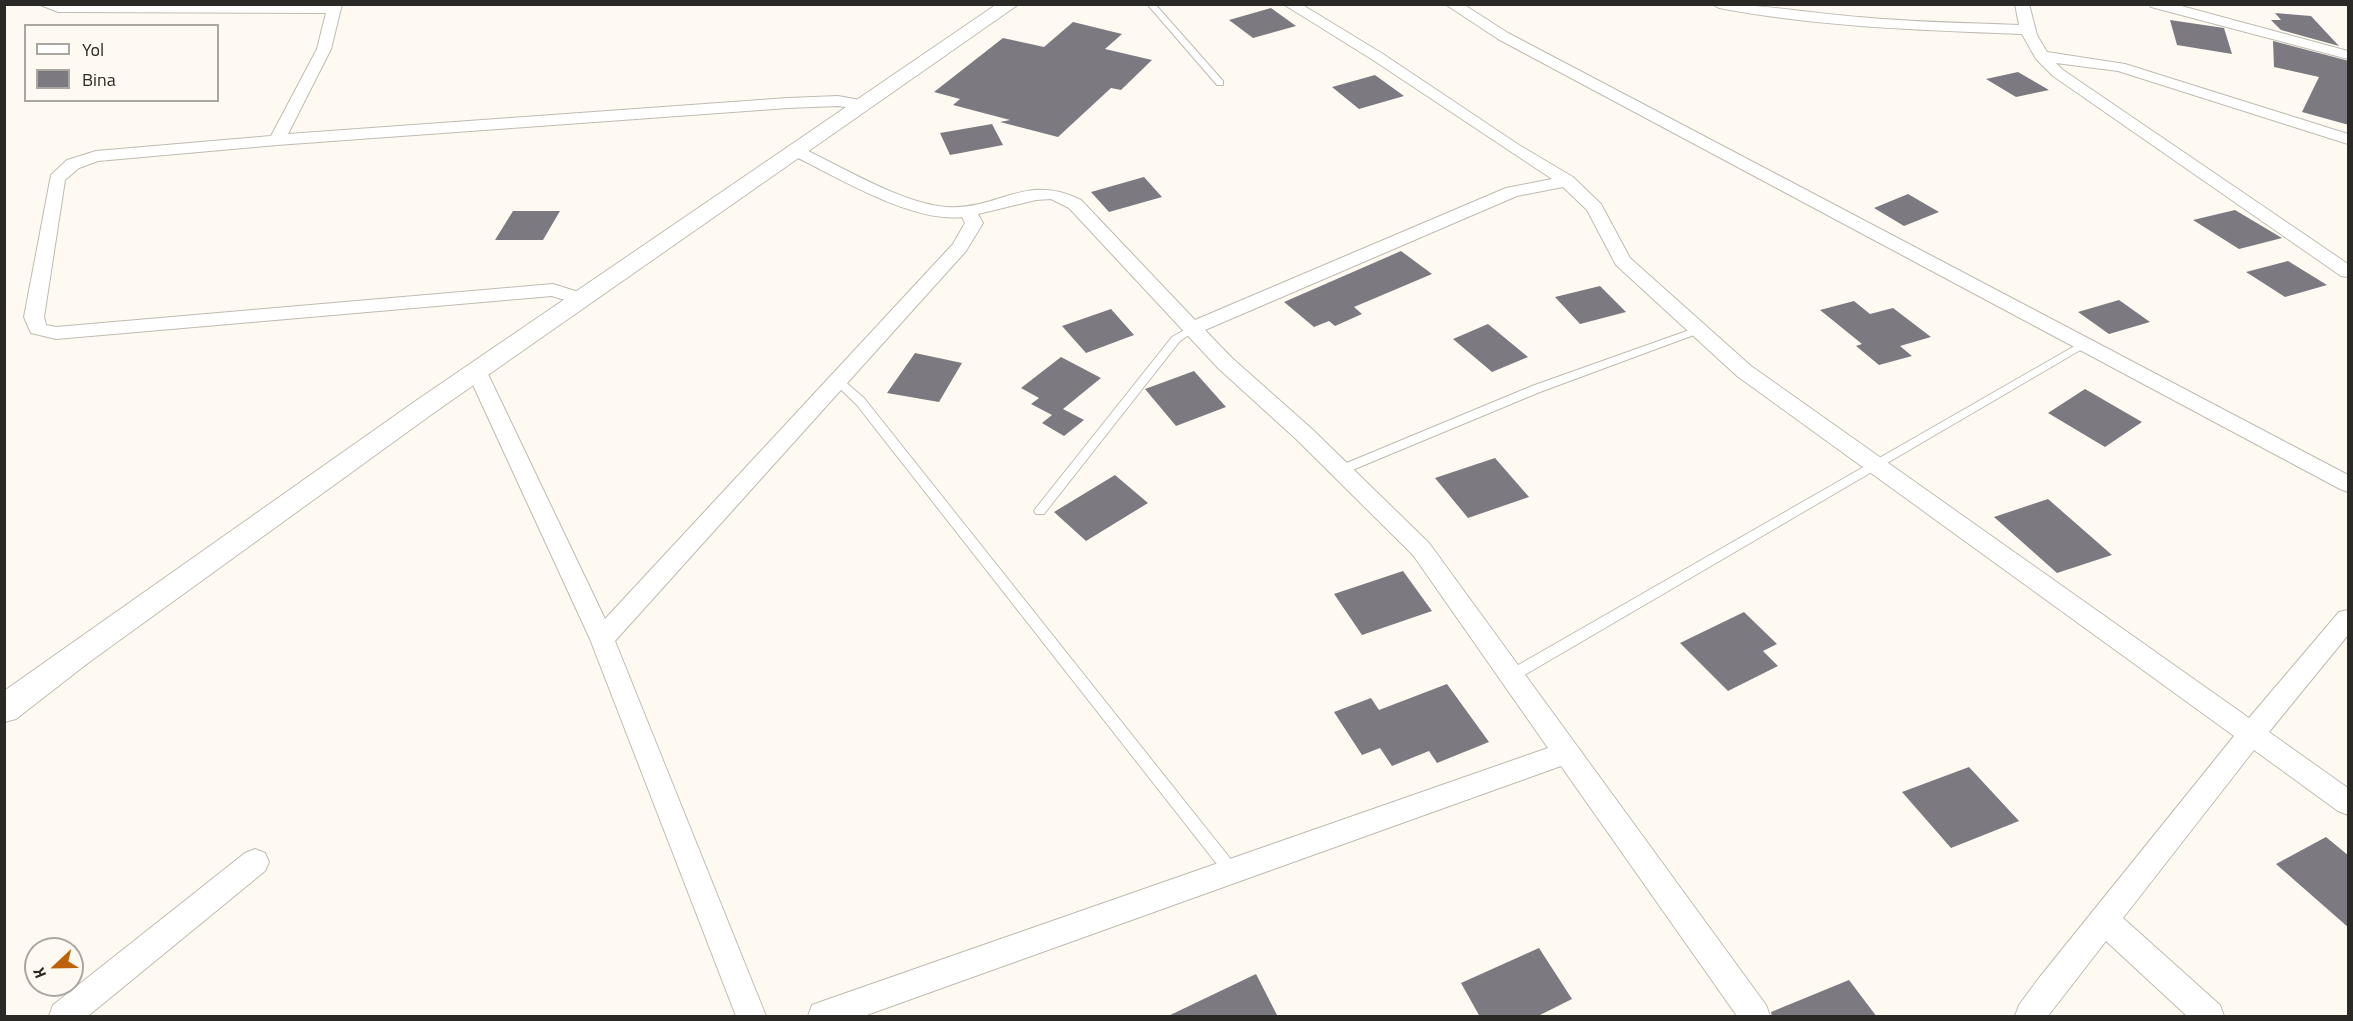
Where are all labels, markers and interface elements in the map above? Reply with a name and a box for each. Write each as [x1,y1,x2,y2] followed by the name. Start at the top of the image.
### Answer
[24,24,219,102] legend
[82,36,104,63] text: Yol
[82,66,116,93] text: Bina
[24,937,84,997] north arrow
[26,964,52,982] text: K

